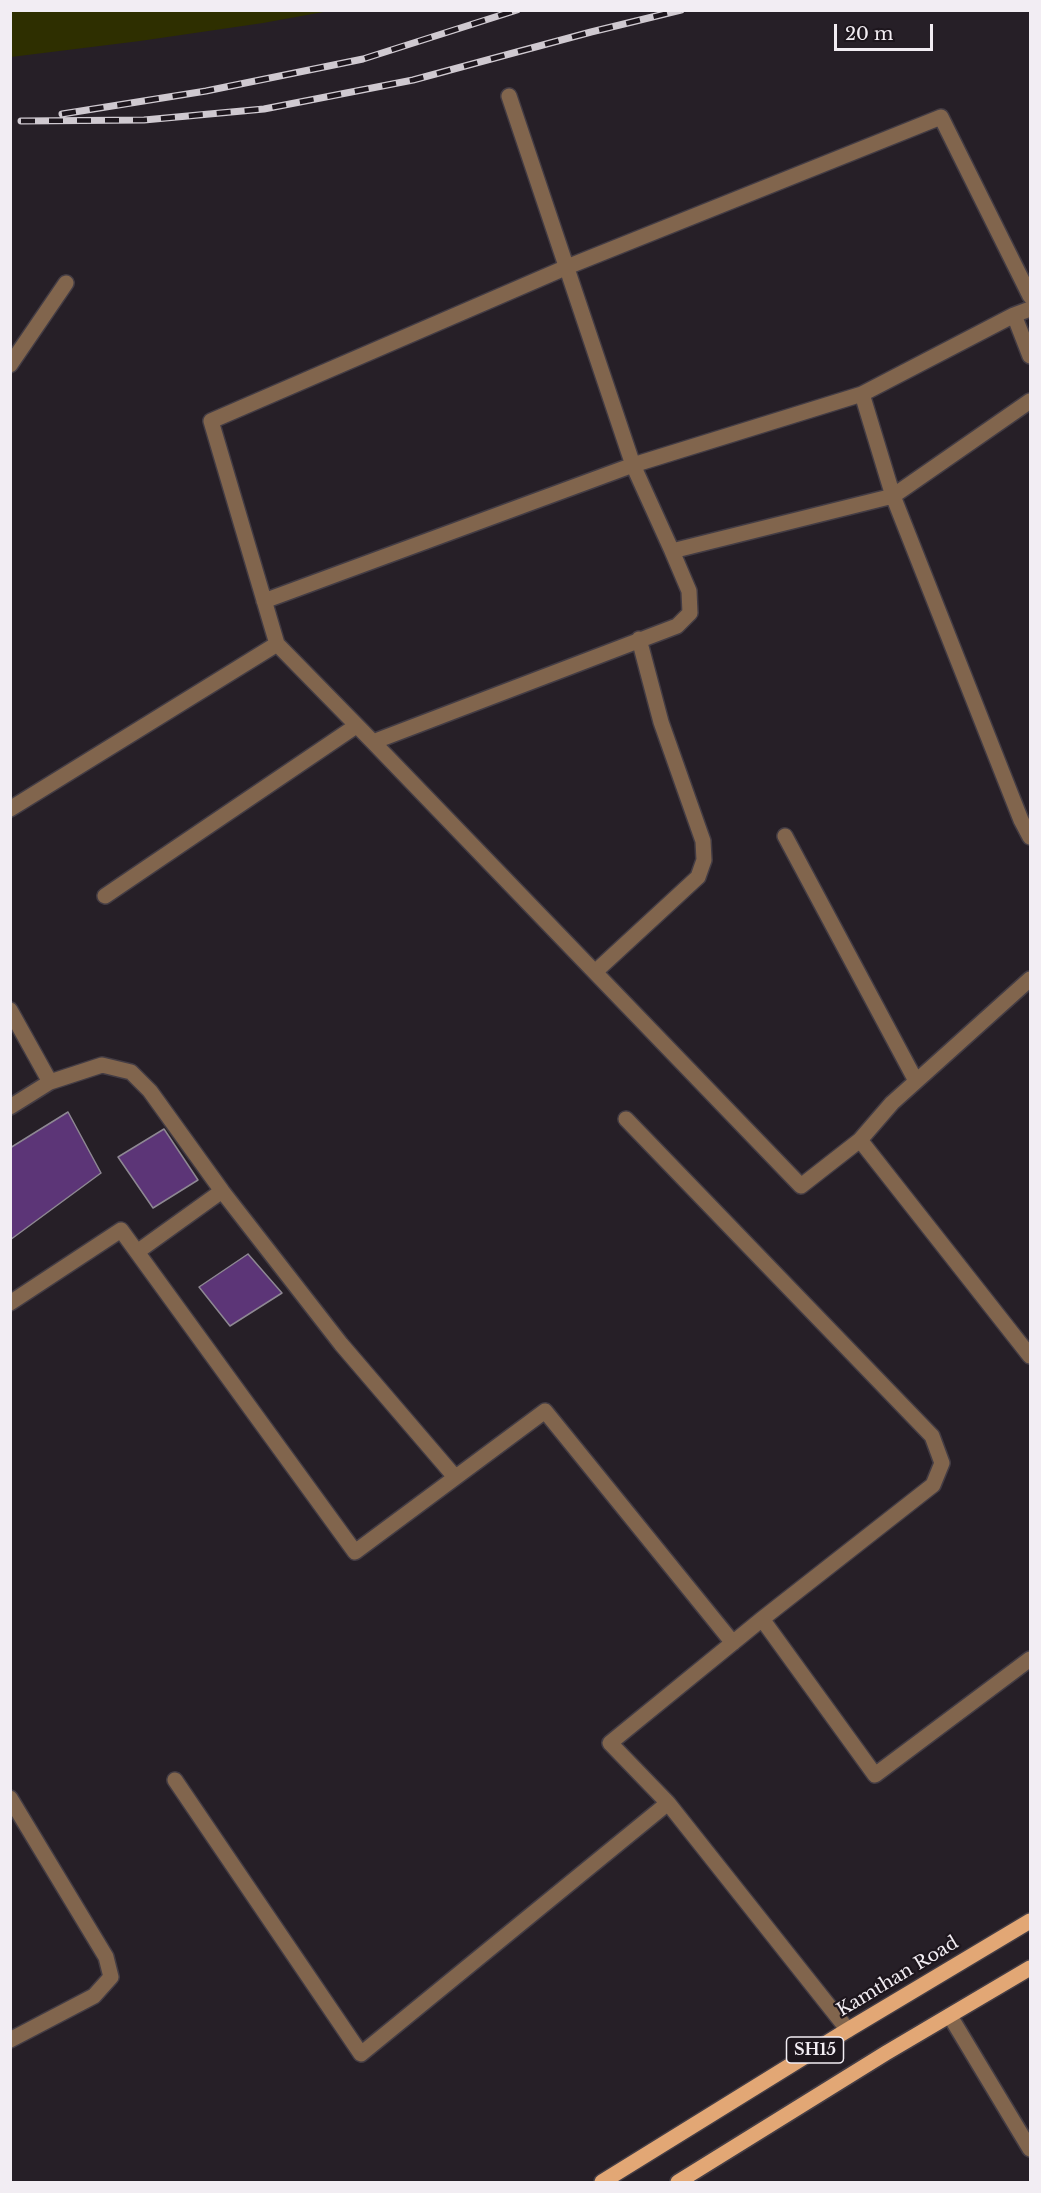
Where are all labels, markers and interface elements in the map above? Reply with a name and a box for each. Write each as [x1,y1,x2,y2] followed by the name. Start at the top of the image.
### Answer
[837,12,936,50] scale bar
[845,23,893,45] text: 20 m
[833,1932,963,2022] street label: Kamthan Road
[786,2037,844,2063] road number: SH15

